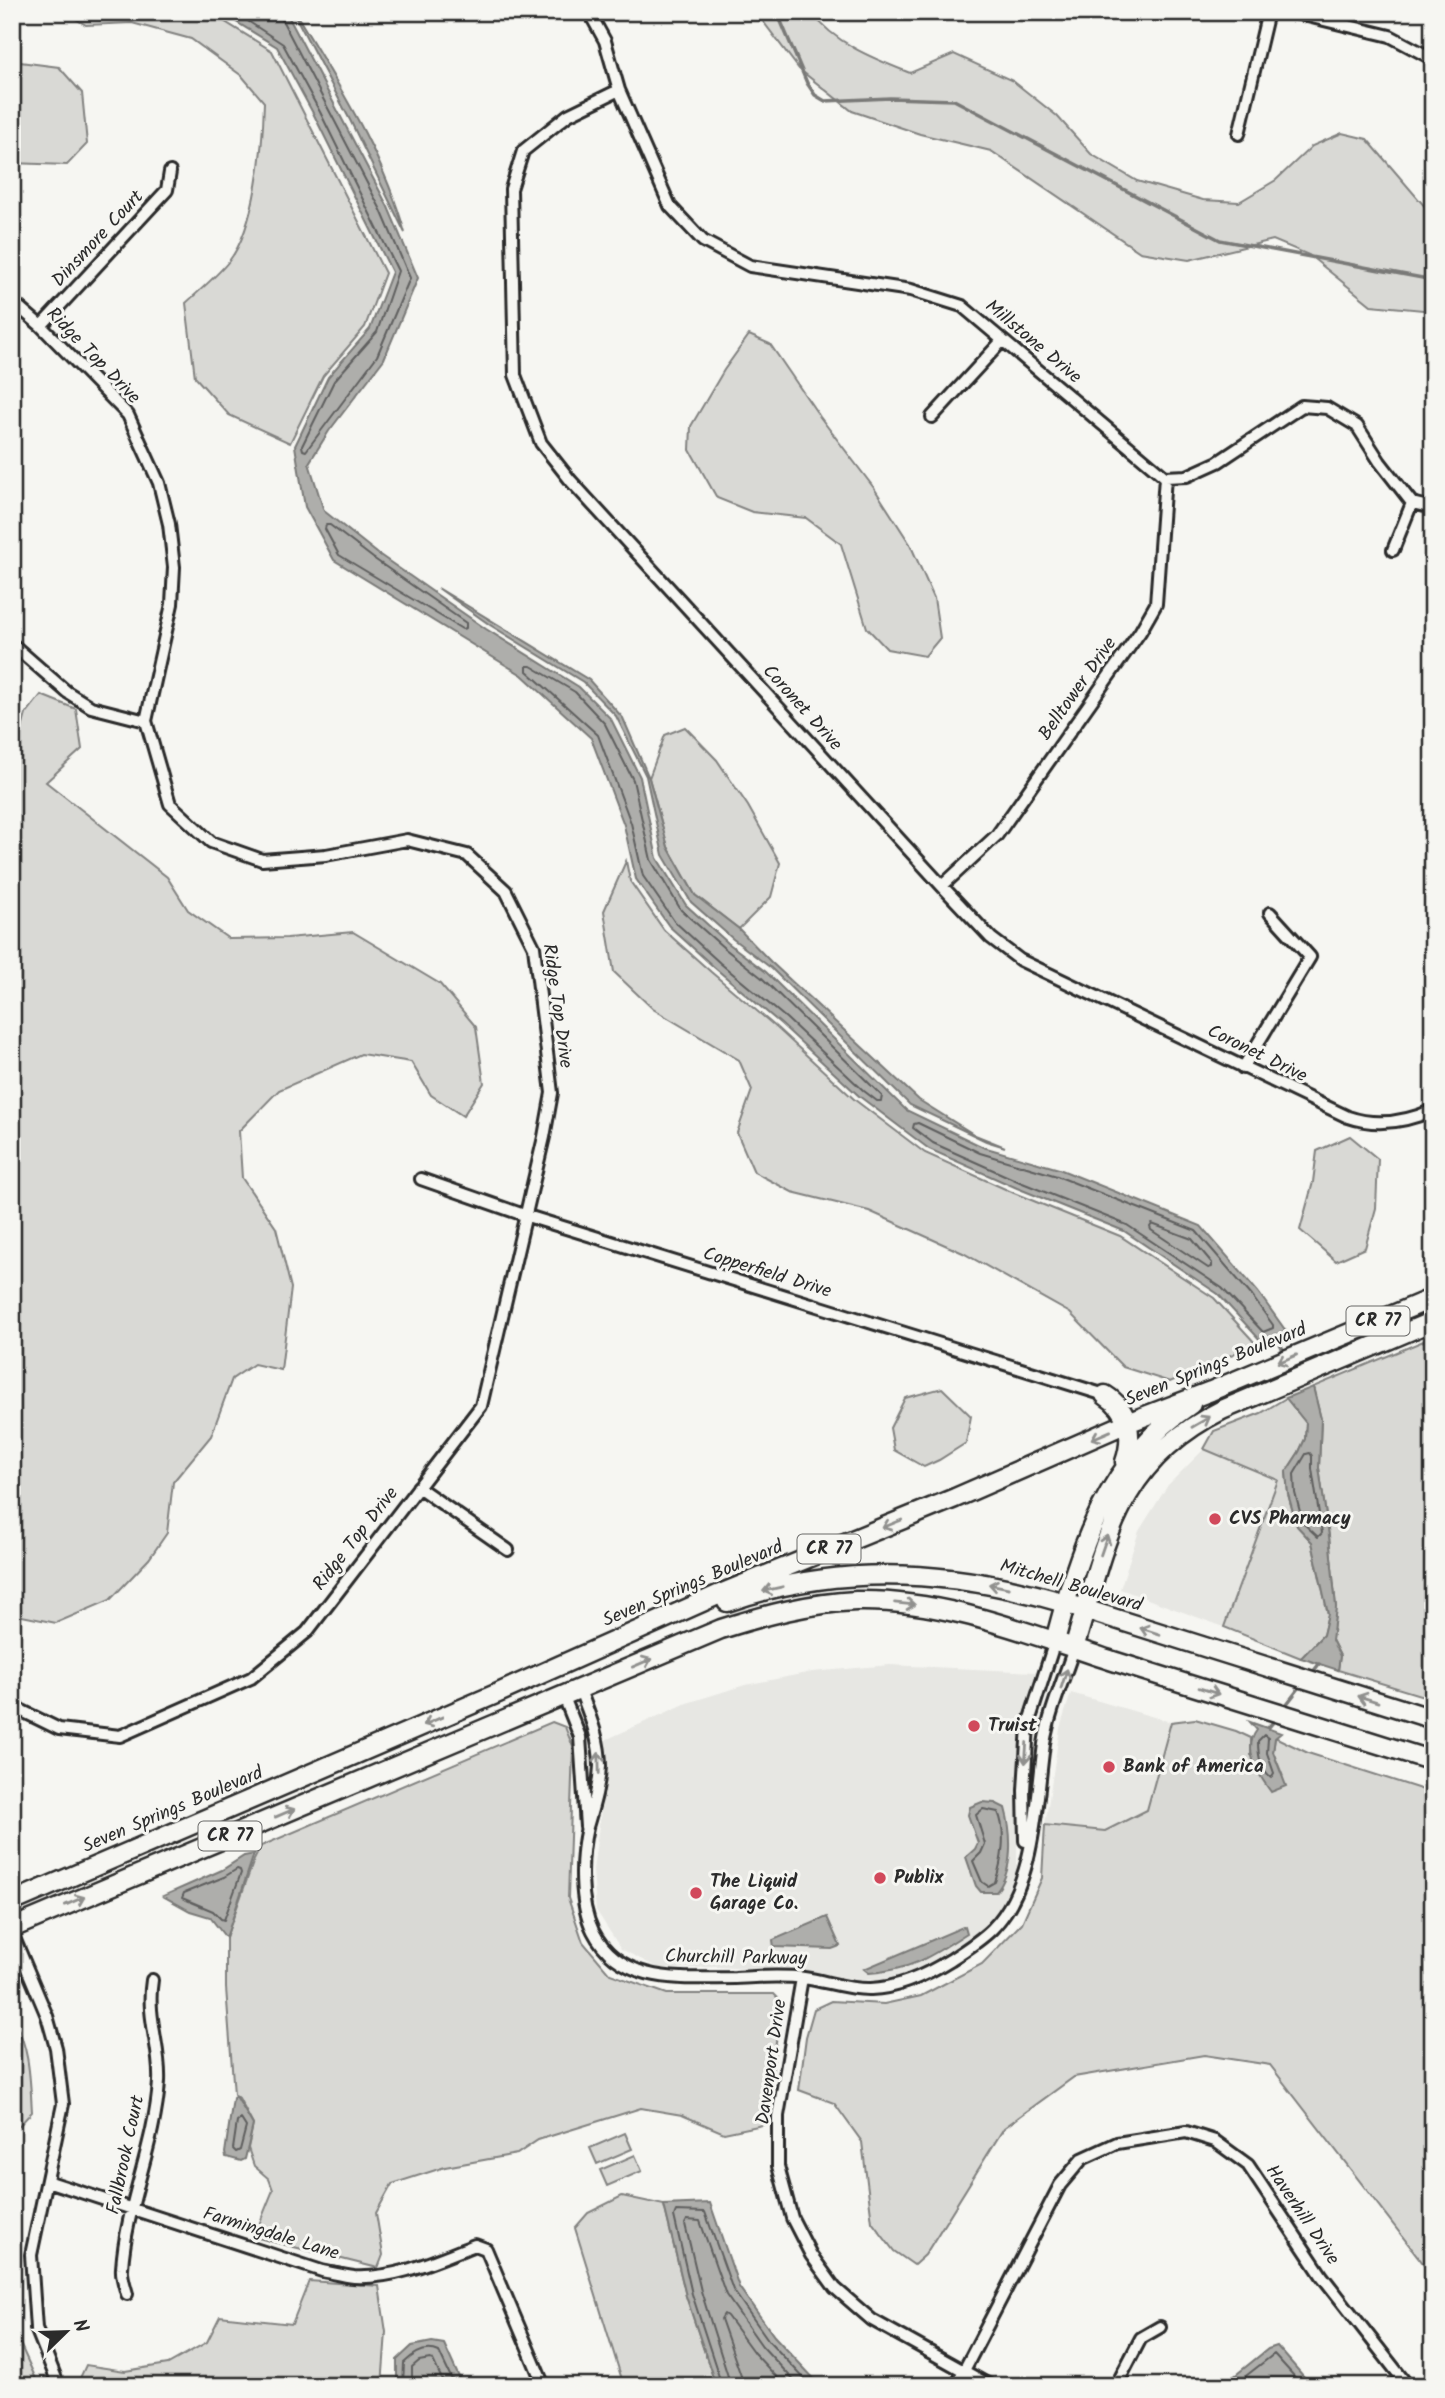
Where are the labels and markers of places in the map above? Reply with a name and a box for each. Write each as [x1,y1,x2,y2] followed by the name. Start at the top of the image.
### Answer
[1229,1504,1351,1534] place label: CVS Pharmacy
[1207,1511,1223,1527] marker: CVS Pharmacy
[988,1711,1037,1741] place label: Truist
[966,1718,982,1734] marker: Truist
[1123,1752,1264,1782] place label: Bank of America
[1101,1759,1117,1775] marker: Bank of America
[894,1863,944,1893] place label: Publix
[710,1867,798,1919] place label: The Liquid Garage Co.
[872,1870,888,1886] marker: Publix
[688,1885,704,1901] marker: The Liquid Garage Co.

